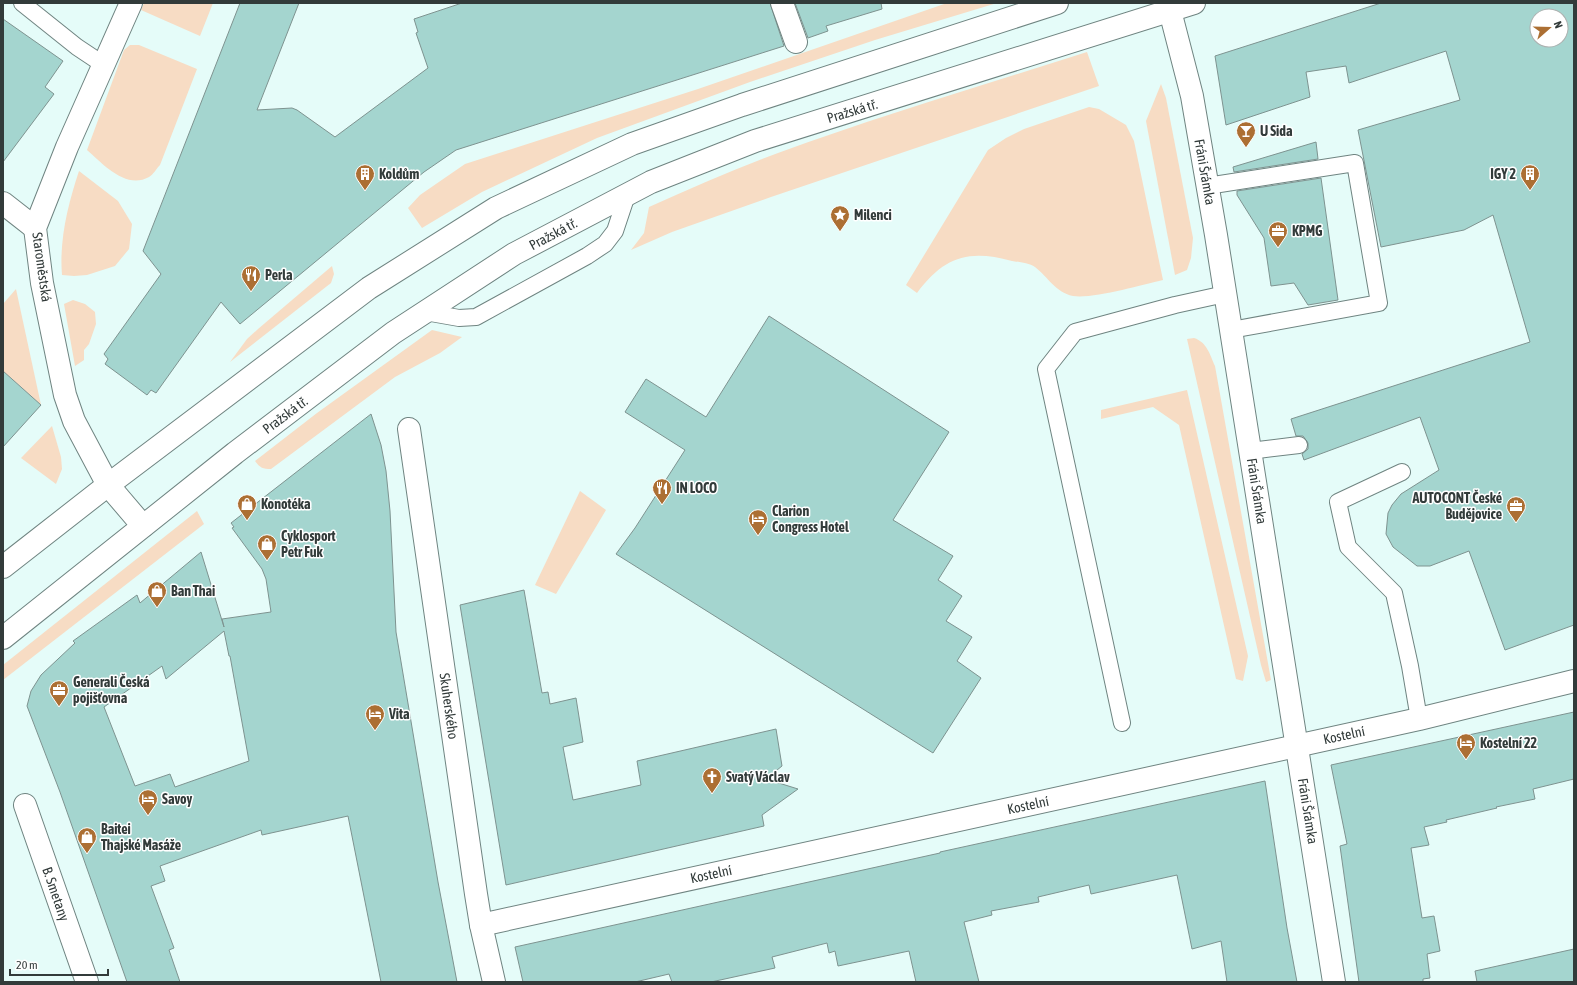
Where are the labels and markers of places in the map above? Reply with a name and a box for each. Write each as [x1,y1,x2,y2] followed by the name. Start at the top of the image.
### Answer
[1235,120,1257,148] bar icon: U Sida
[1260,123,1293,139] place label: U Sida
[354,163,376,191] building icon: Koldům
[1519,163,1541,191] building icon: IGY 2
[379,166,419,182] place label: Koldům
[1490,166,1516,182] place label: IGY 2
[829,204,851,232] place icon: Milenci
[854,207,892,223] place label: Milenci
[1267,220,1289,248] office icon: KPMG
[1292,223,1323,239] place label: KPMG
[240,264,262,292] restaurant icon: Perla
[265,267,293,283] place label: Perla
[651,477,673,505] restaurant icon: IN LOCO
[676,480,717,496] place label: IN LOCO
[1411,489,1502,522] place label: AUTOCONT České Budějovice
[236,493,258,521] shop icon: Konotéka
[1505,495,1527,523] office icon: AUTOCONT České Budějovice
[261,496,311,512] place label: Konotéka
[772,503,849,535] place label: Clarion Congress Hotel
[747,508,769,536] hotel icon: Clarion Congress Hotel
[281,528,336,560] place label: Cyklosport Petr Fuk
[256,533,278,561] shop icon: Cyklosport Petr Fuk
[146,580,168,608] shop icon: Ban Thai
[171,583,215,599] place label: Ban Thai
[73,673,150,706] place label: Generali Česká pojišťovna
[48,679,70,707] office icon: Generali Česká pojišťovna
[364,703,386,731] hotel icon: Vita
[388,706,410,722] place label: Vita
[1455,732,1477,760] hotel icon: Kostelní 22
[1480,735,1538,751] place label: Kostelní 22
[701,766,723,794] church icon: Svatý Václav
[726,769,790,785] place label: Svatý Václav
[137,788,159,816] hotel icon: Savoy
[162,791,192,807] place label: Savoy
[101,821,181,853] place label: Baitei Thajské Masáže
[76,826,98,854] shop icon: Baitei Thajské Masáže

